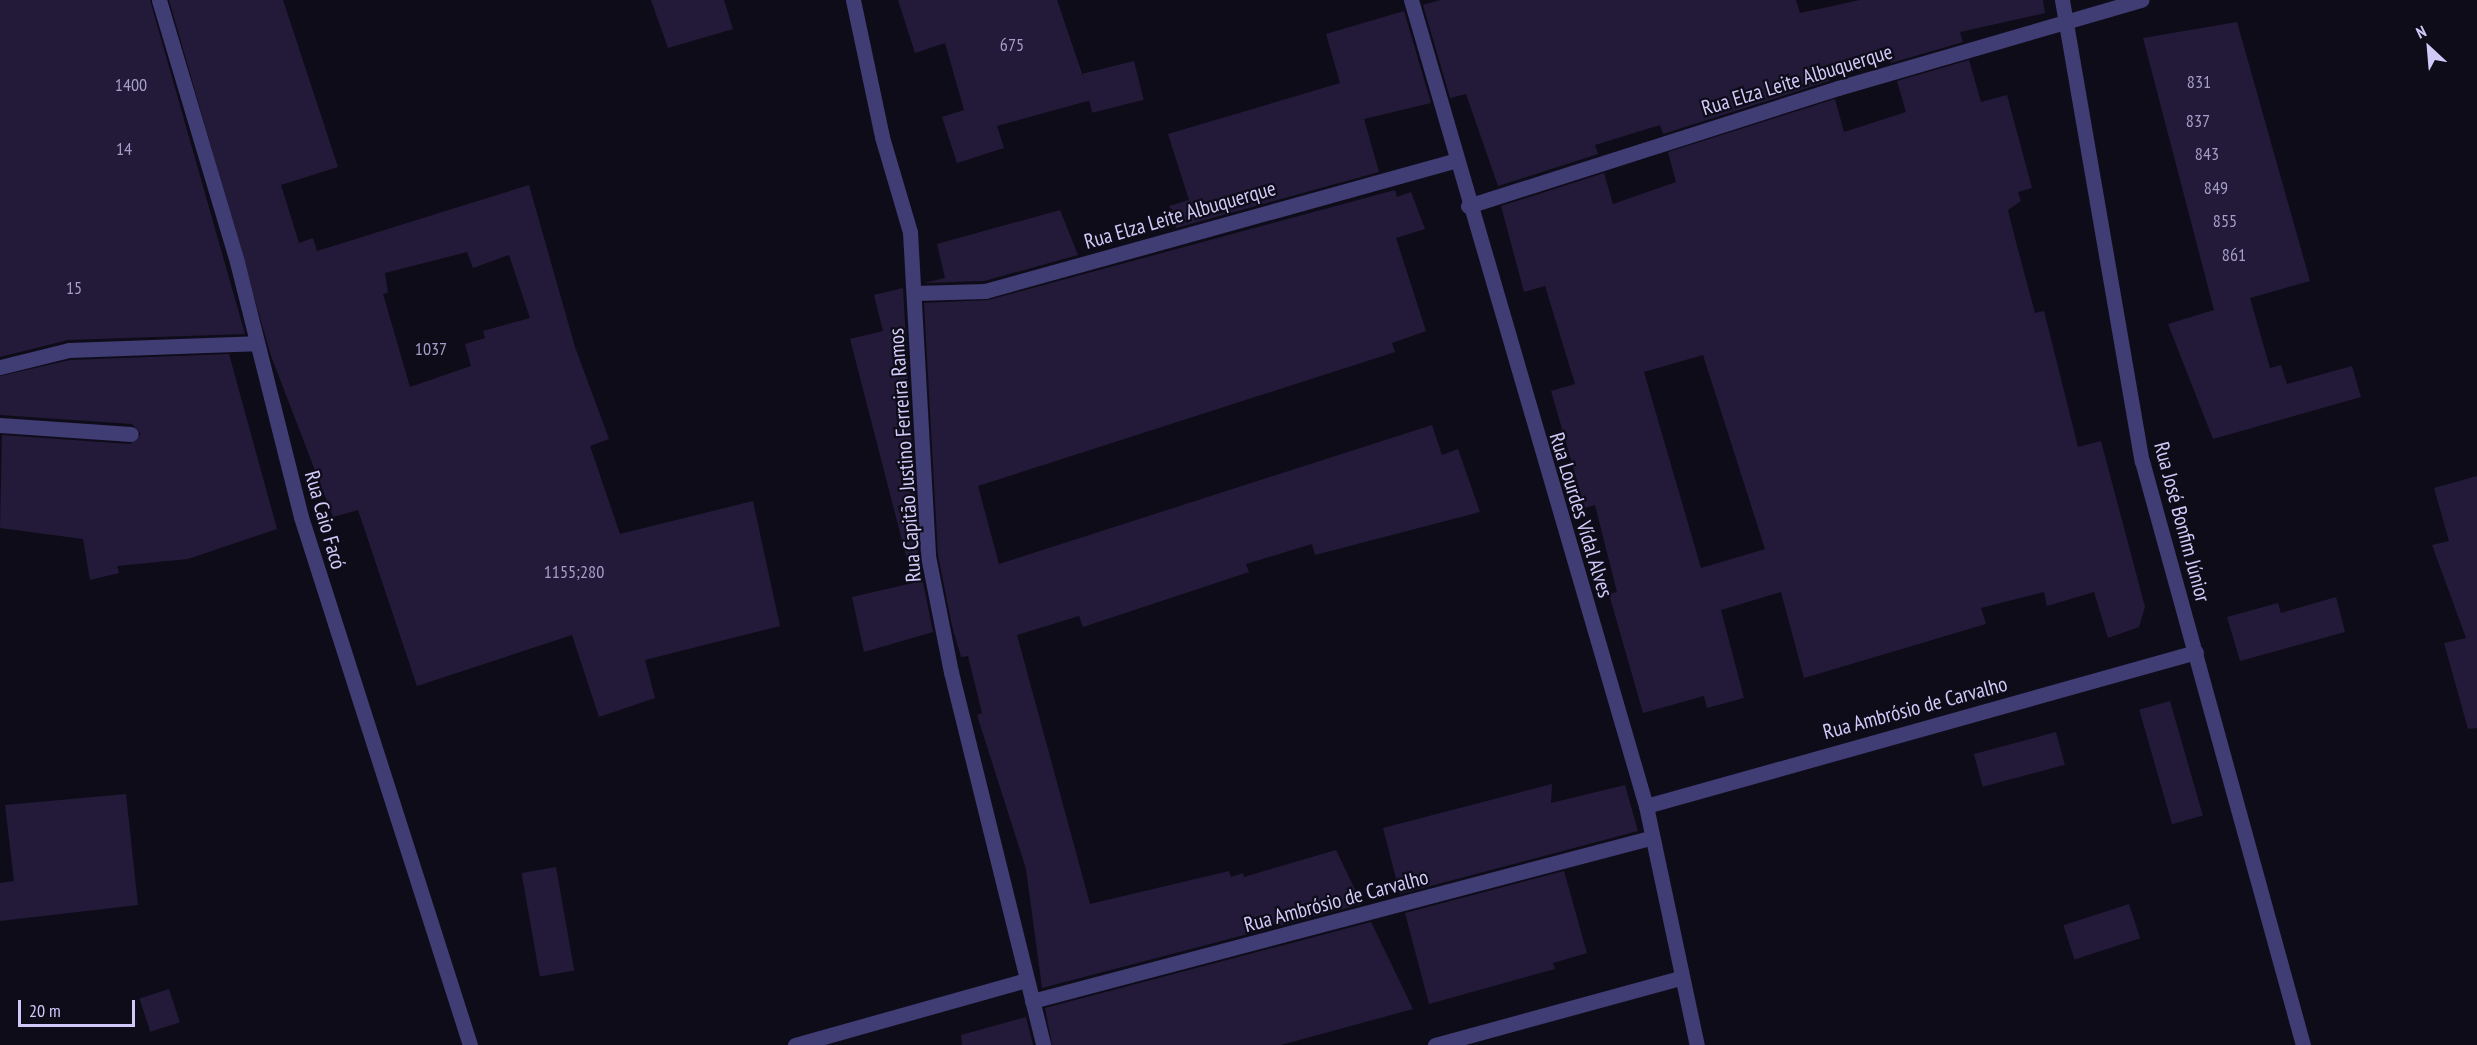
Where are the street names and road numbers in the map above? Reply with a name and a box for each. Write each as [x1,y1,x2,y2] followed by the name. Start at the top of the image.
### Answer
[1698,39,1896,121] street label: Rua Elza Leite Albuquerque
[1081,176,1279,254] street label: Rua Elza Leite Albuquerque
[884,327,926,583] street label: Rua Capitão Justino Ferreira Ramos
[1544,429,1618,601] street label: Rua Lourdes Vídal Alves
[2149,439,2215,605] street label: Rua José Bonfim Júnior
[299,468,351,572] street label: Rua Caio Facó
[1820,671,2010,745] street label: Rua Ambrósio de Carvalho
[1241,864,1431,938] street label: Rua Ambrósio de Carvalho

